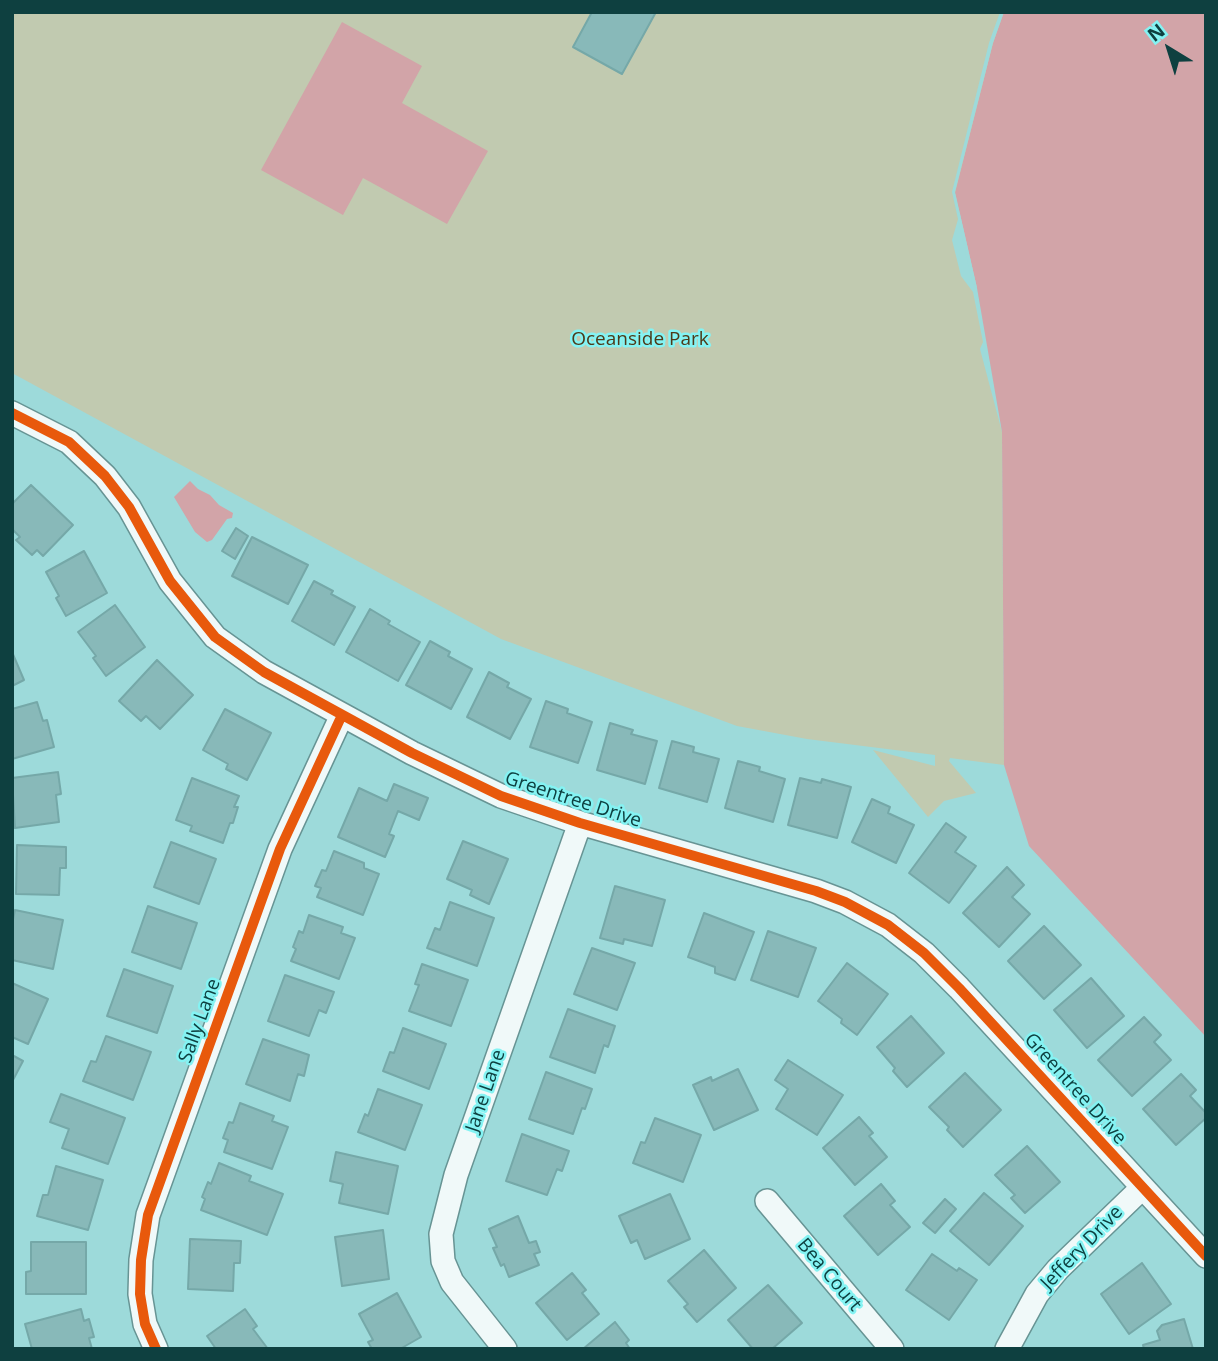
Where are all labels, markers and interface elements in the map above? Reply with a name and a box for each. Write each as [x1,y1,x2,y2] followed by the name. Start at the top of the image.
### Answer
[1134,14,1204,84] north arrow
[1142,17,1170,47] text: N
[571,329,709,351] park label: Oceanside Park
[502,767,644,833] street label: Greentree Drive
[174,976,226,1066] street label: Sally Lane
[1019,1029,1131,1149] street label: Greentree Drive
[461,1047,511,1135] street label: Jane Lane
[1036,1201,1128,1295] street label: Jeffery Drive
[792,1234,866,1316] street label: Bea Court

